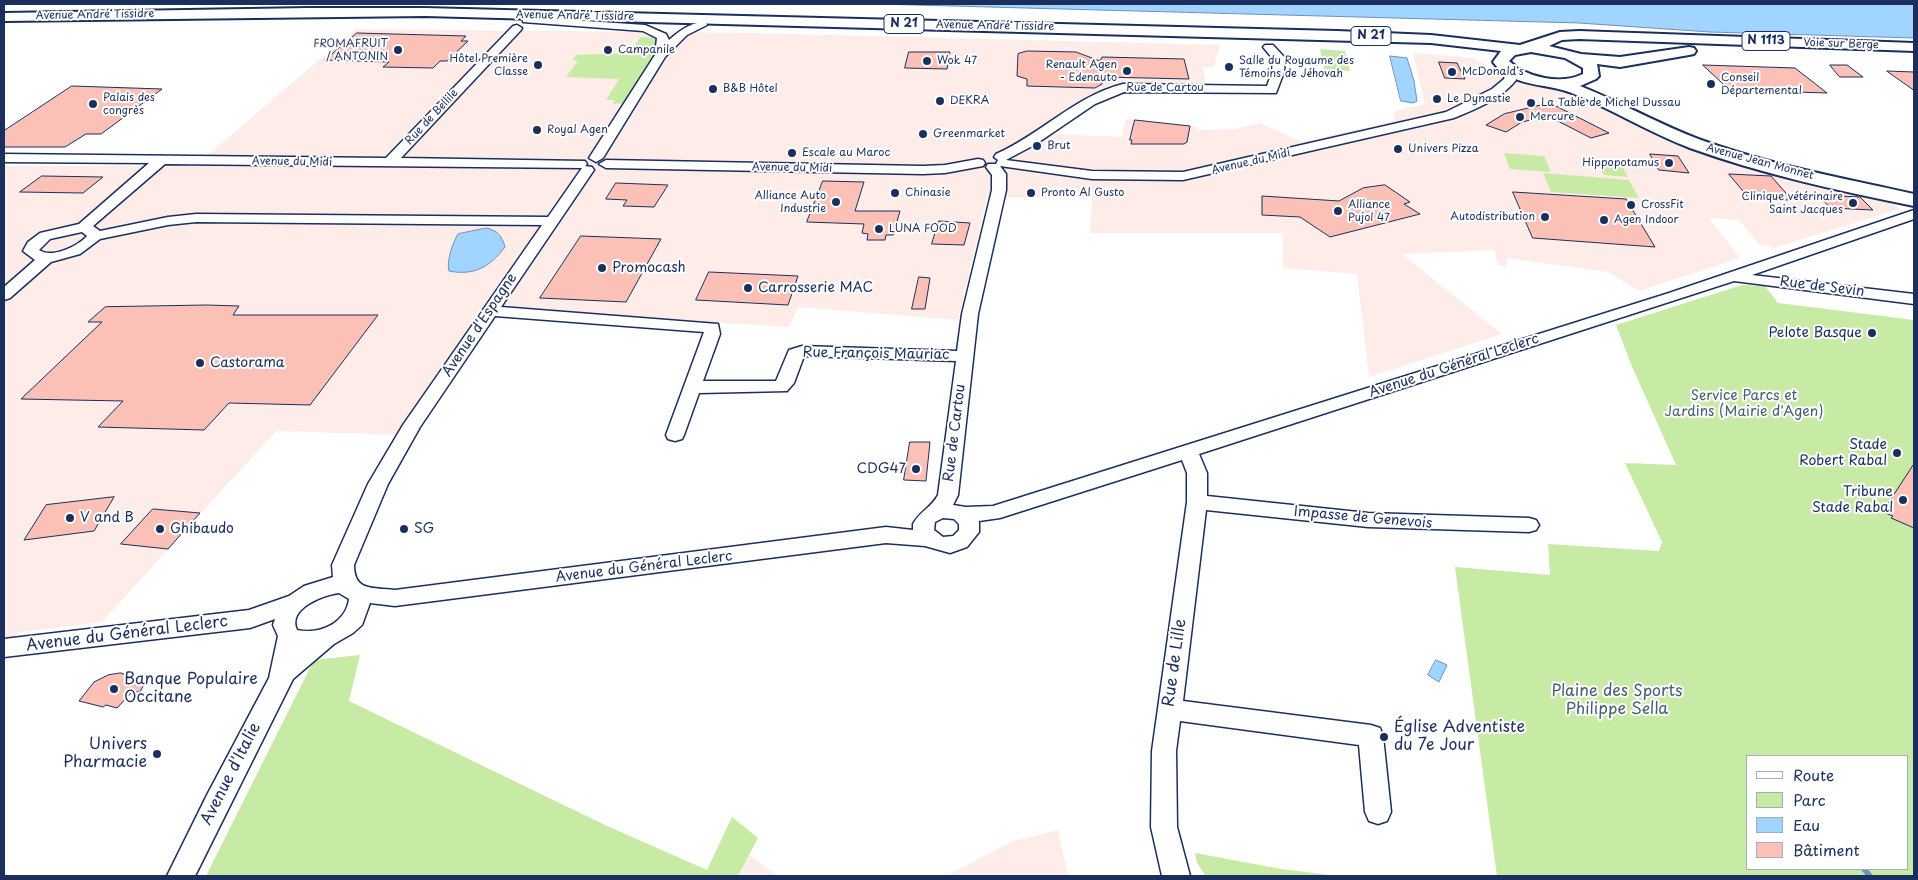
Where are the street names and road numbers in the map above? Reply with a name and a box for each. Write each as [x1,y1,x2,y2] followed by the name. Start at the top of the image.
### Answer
[36,7,154,23] street label: Avenue André Tissidre
[516,8,634,24] street label: Avenue André Tissidre
[884,14,924,34] road number: N 21
[936,18,1054,34] street label: Avenue André Tissidre
[1351,27,1391,46] road number: N 21
[1742,31,1790,50] road number: N 1113
[1803,36,1879,52] street label: Voie sur Berge
[1126,81,1204,95] street label: Rue de Cartou
[403,86,461,148] street label: Rue de Bellile
[1705,141,1815,183] street label: Avenue Jean Monnet
[1210,147,1292,177] street label: Avenue du Midi
[252,155,332,169] street label: Avenue du Midi
[752,161,832,175] street label: Avenue du Midi
[439,270,521,380] street label: Avenue d'Espagne
[1779,273,1865,301] street label: Rue de Sevin
[1367,331,1541,401] street label: Avenue du Général Leclerc
[802,344,950,364] street label: Rue François Mauriac
[941,383,969,483] street label: Rue de Cartou
[1293,504,1433,532] street label: Impasse de Genevois
[555,548,733,586] street label: Avenue du Général Leclerc
[25,612,229,656] street label: Avenue du Général Leclerc
[1159,618,1191,708] street label: Rue de Lille
[197,720,265,828] street label: Avenue d'Italie

